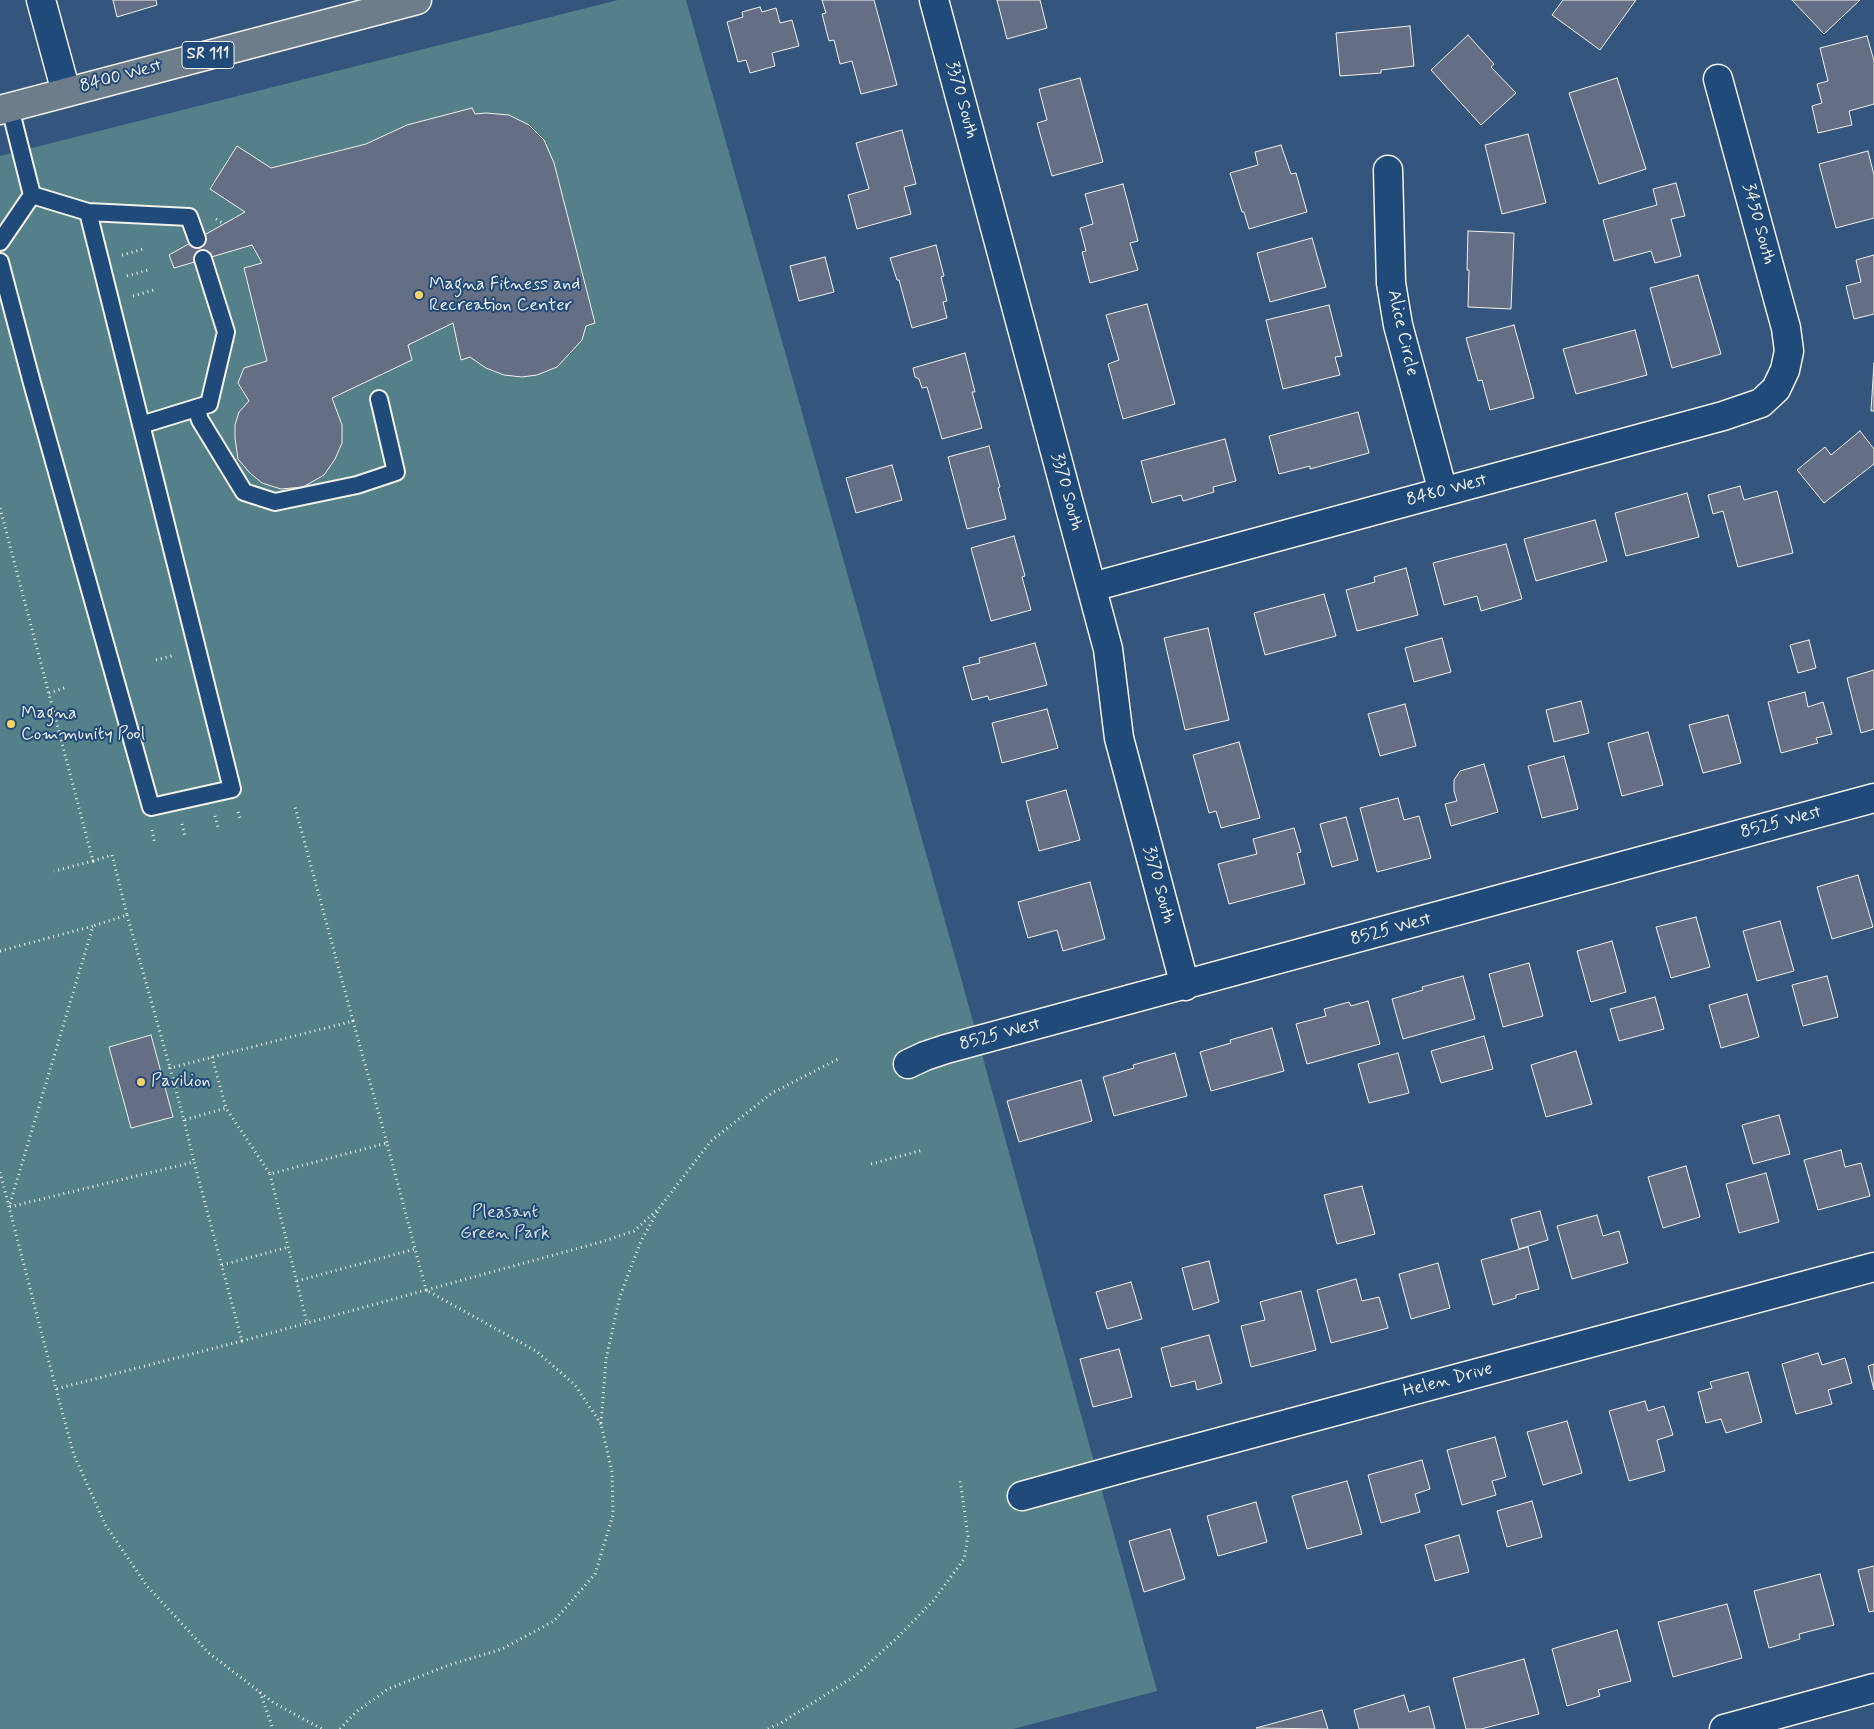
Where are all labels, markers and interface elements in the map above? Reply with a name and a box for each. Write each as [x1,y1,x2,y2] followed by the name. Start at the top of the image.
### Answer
[182,42,234,68] road number: SR 111
[78,56,164,98] street label: 8400 West
[940,59,982,141] street label: 3370 South
[1737,181,1779,267] street label: 3450 South
[429,274,580,316] place label: Magna Fitness and Recreation Center
[1382,288,1422,378] street label: Alice Circle
[413,289,425,301] marker: Magna Fitness and Recreation Center
[1045,451,1087,533] street label: 3370 South
[1404,470,1490,512] street label: 8480 West
[21,703,145,746] place label: Magna Community Pool
[5,718,17,730] marker: Magna Community Pool
[1738,802,1824,844] street label: 8525 West
[1137,844,1179,926] street label: 3370 South
[1348,909,1434,951] street label: 8525 West
[957,1014,1043,1056] street label: 8525 West
[151,1071,211,1093] place label: Pavilion
[135,1076,147,1088] marker: Pavilion
[460,1202,550,1244] park label: Pleasant Green Park
[1401,1359,1495,1403] street label: Helen Drive

